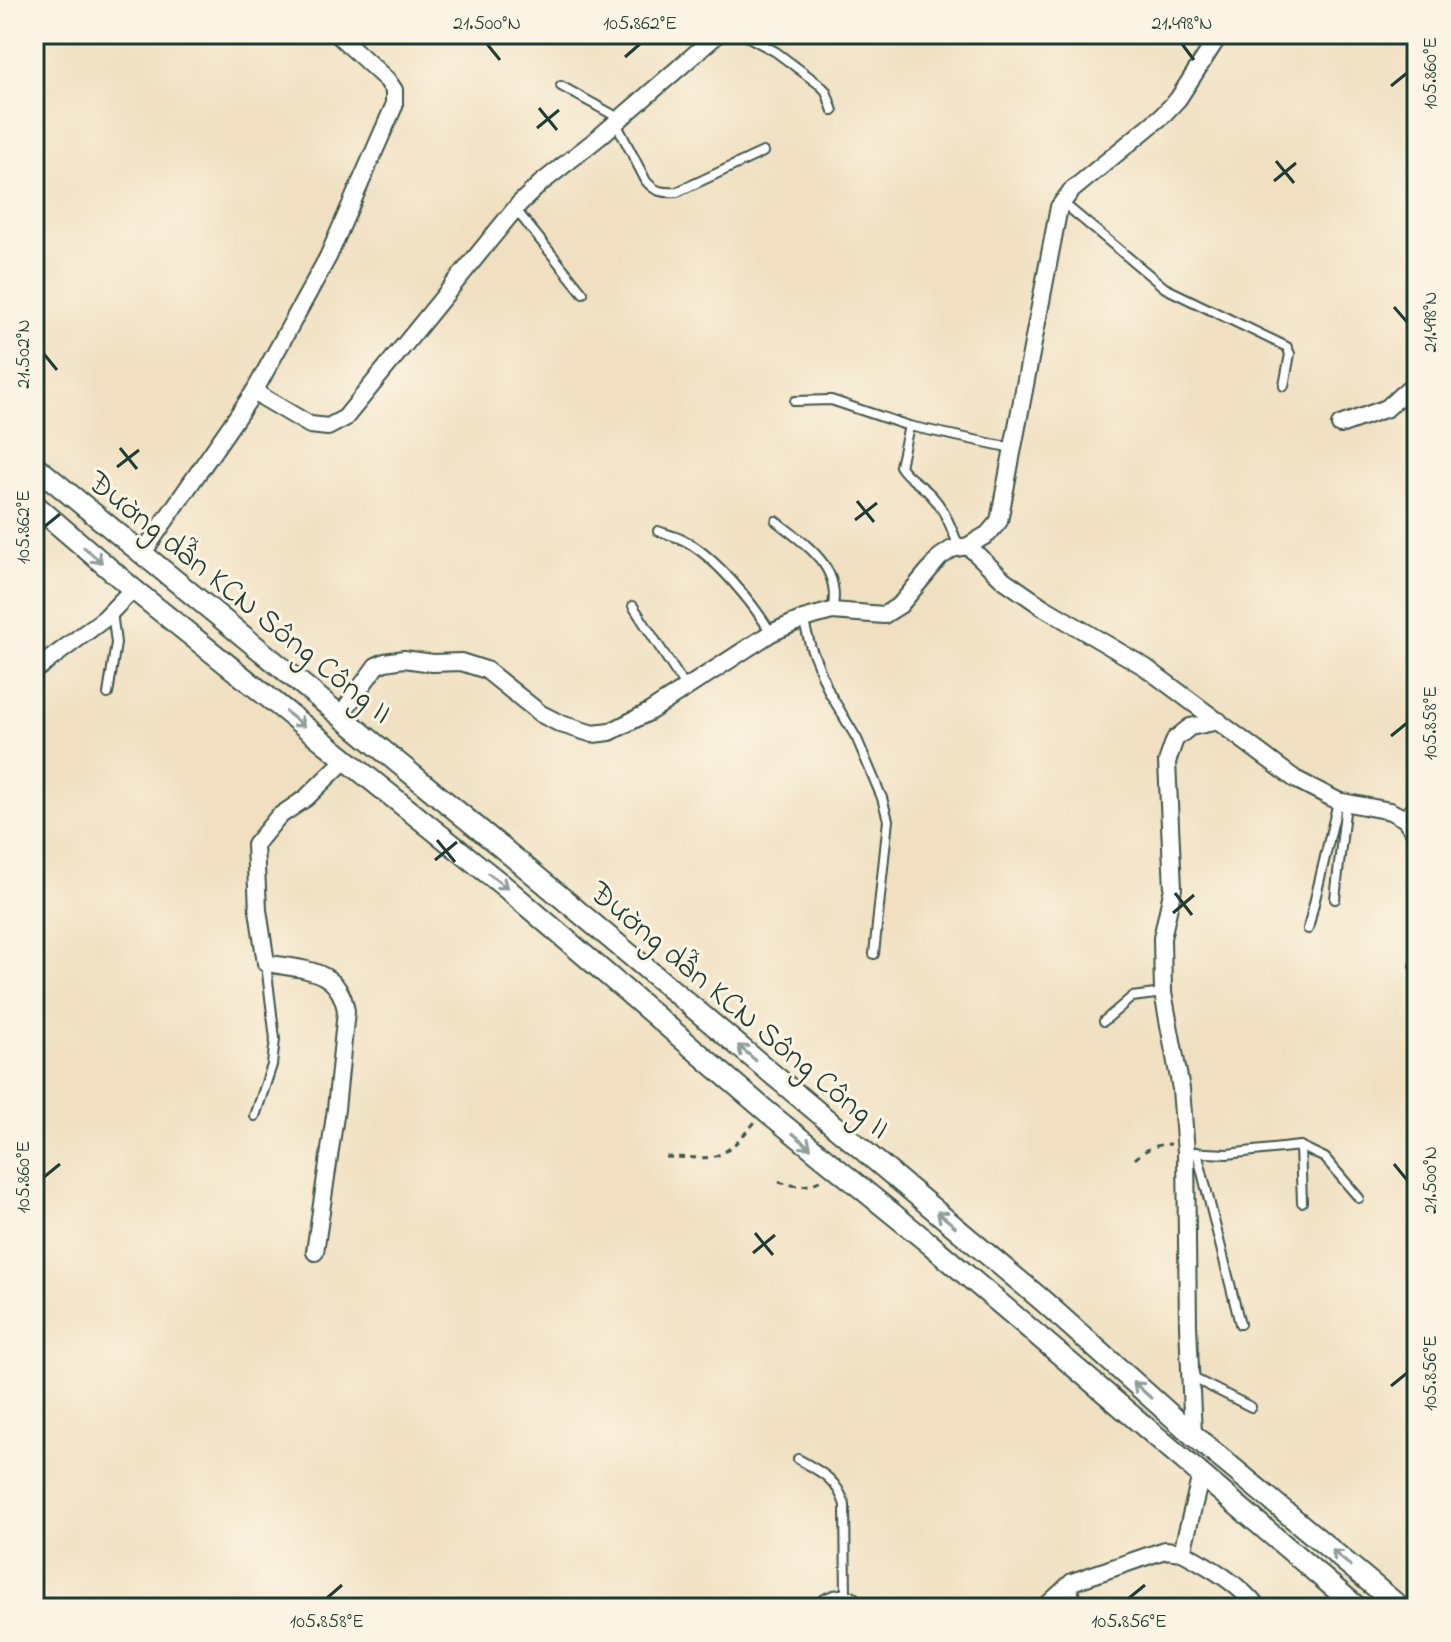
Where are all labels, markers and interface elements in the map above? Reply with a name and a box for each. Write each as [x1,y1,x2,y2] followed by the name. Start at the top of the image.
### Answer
[453,10,521,39] text: 21.500°N
[603,10,677,39] text: 105.862°E
[1152,10,1213,39] text: 21.498°N
[1417,37,1446,109] text: 105.860°E
[1417,292,1446,353] text: 21.498°N
[10,319,39,389] text: 21.502°N
[75,460,402,737] street label: Đường dẫn KCN Sông Công II
[10,490,39,564] text: 105.862°E
[83,546,103,564] one-way arrow
[1417,686,1446,760] text: 105.858°E
[284,710,305,728] one-way arrow
[577,871,900,1152] street label: Đường dẫn KCN Sông Công II
[487,872,508,890] one-way arrow
[737,1044,757,1062] one-way arrow
[791,1132,812,1150] one-way arrow
[10,1141,39,1213] text: 105.860°E
[1417,1146,1446,1214] text: 21.500°N
[936,1210,957,1228] one-way arrow
[1417,1335,1446,1411] text: 105.856°E
[1133,1381,1153,1399] one-way arrow
[1331,1549,1351,1567] one-way arrow
[290,1608,364,1637] text: 105.858°E
[1091,1608,1167,1637] text: 105.856°E

